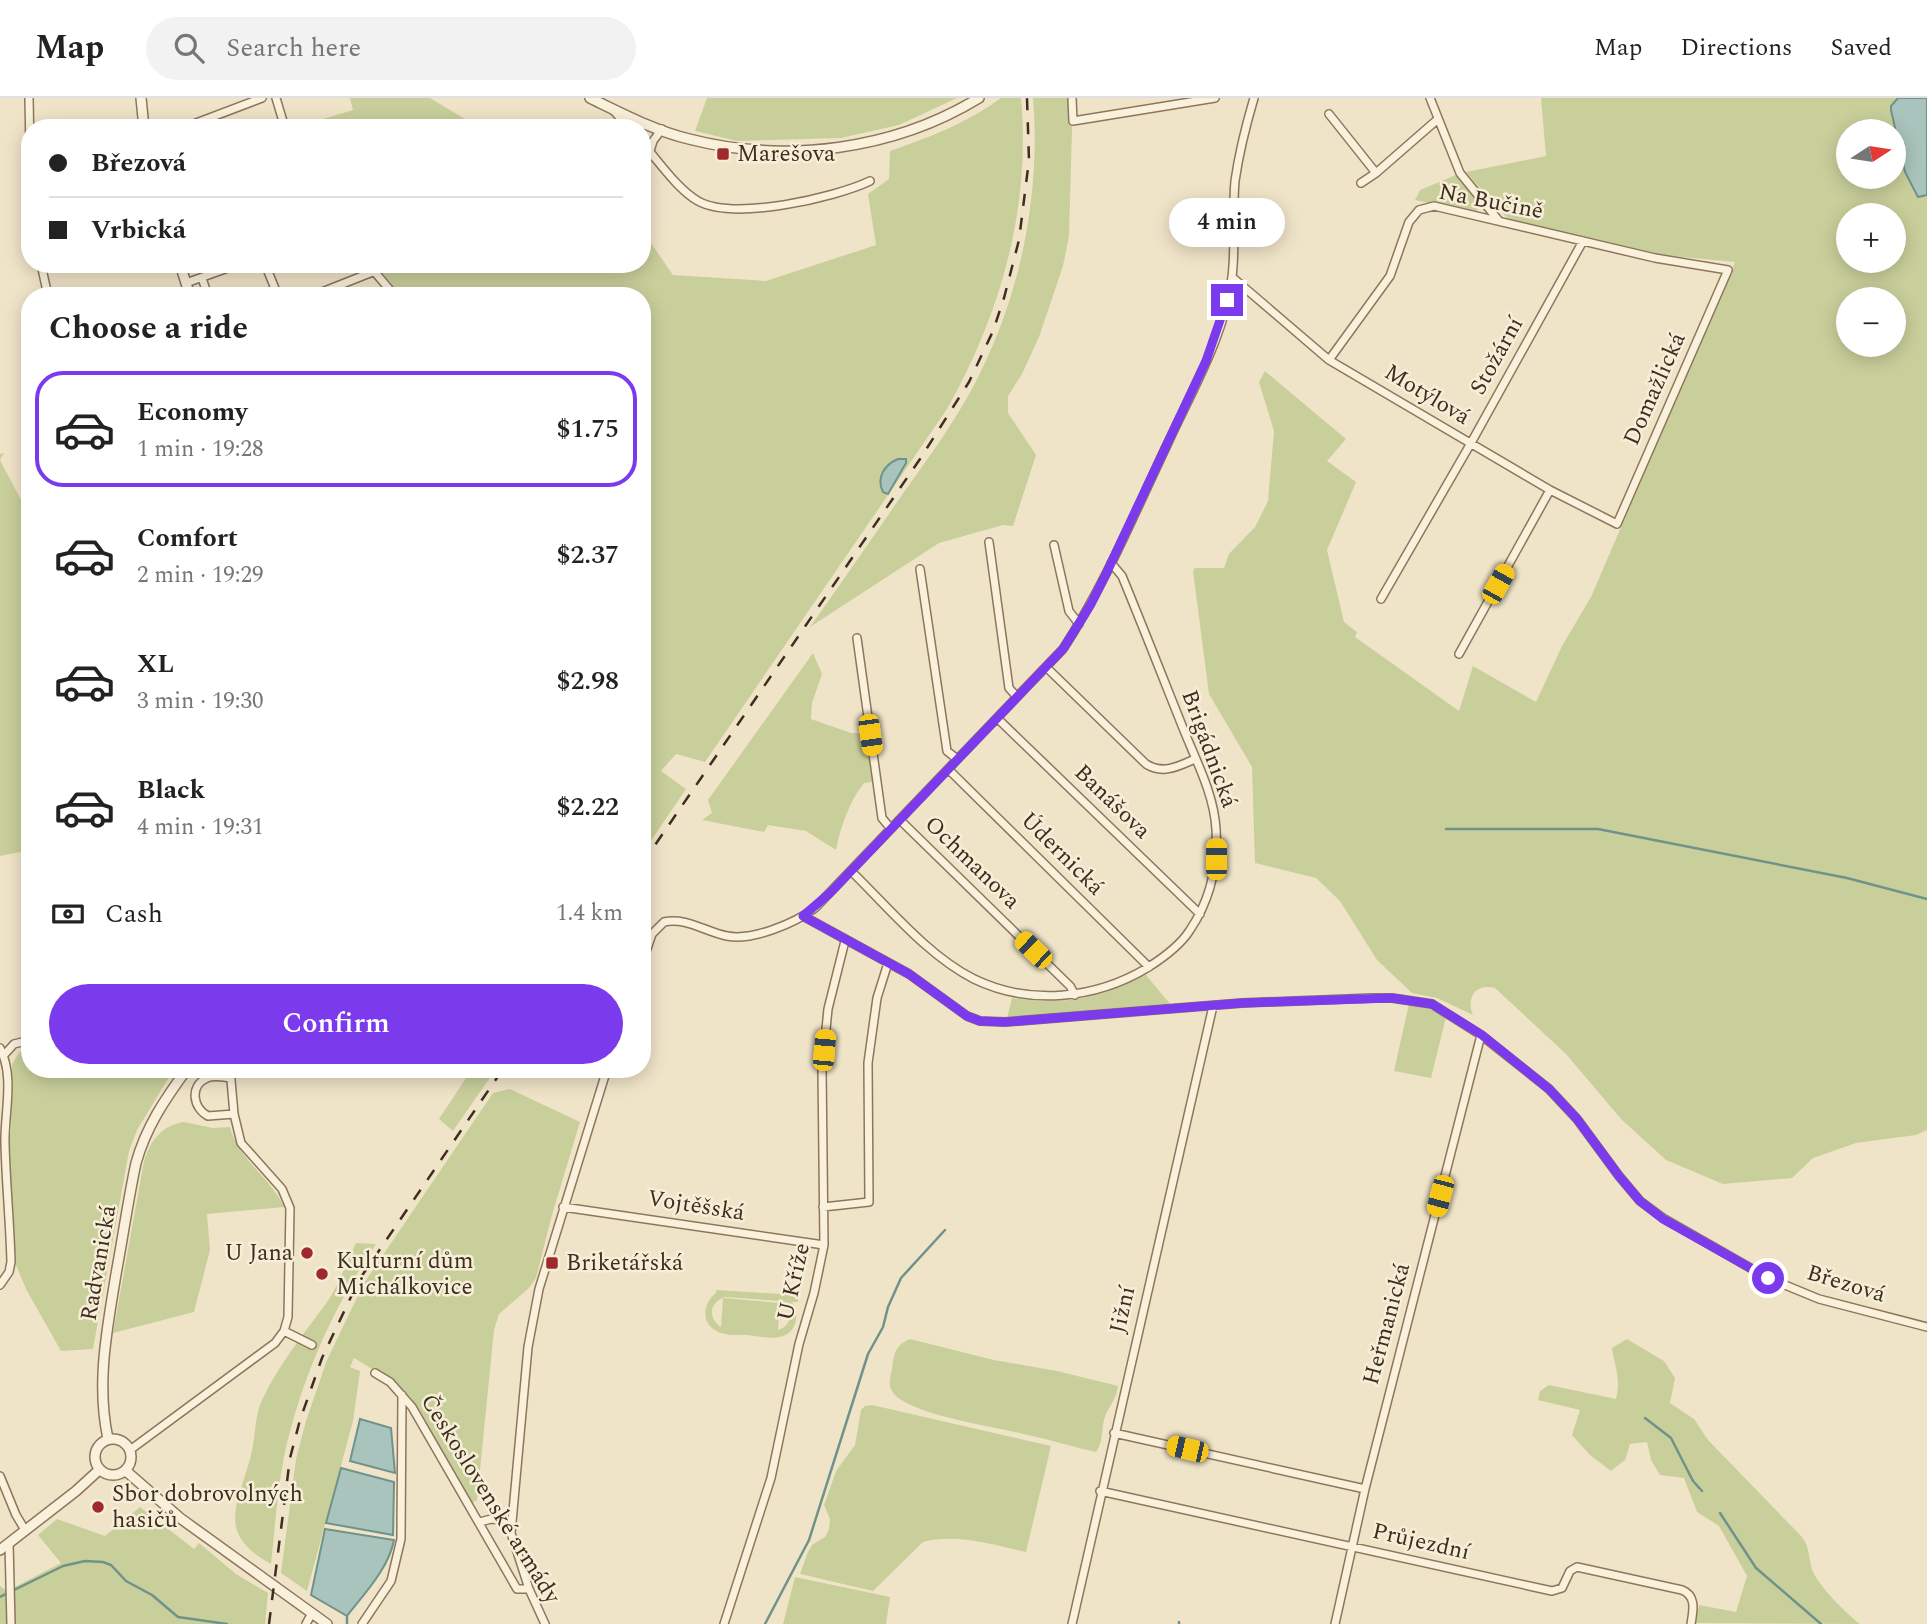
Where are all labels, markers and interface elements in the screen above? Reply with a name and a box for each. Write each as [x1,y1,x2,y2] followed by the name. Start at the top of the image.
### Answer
[146,17,636,80] search box
[35,23,104,73] text: Map
[226,28,361,68] text: Search here
[170,29,208,67] icon: search
[1594,30,1642,66] text: Map
[1680,30,1792,66] text: Directions
[1830,30,1892,66] text: Saved
[1836,119,1906,189] north arrow
[1836,119,1906,357] map controls
[737,137,835,172] place label: Marešova
[91,143,186,183] text: Březová
[715,146,731,162] marker: Marešova
[1436,175,1546,229] street label: Na Bučině
[1169,198,1285,248] callout: 4 min
[1836,203,1906,273] button: +
[1197,205,1257,240] text: 4 min
[91,210,186,250] text: Vrbická
[1211,284,1243,316] route end
[1836,287,1906,357] button: −
[49,304,248,353] text: Choose a ride
[1461,309,1534,402] street label: Stožární
[1615,327,1695,451] street label: Domažlická
[1377,355,1477,435] street label: Motýlová
[137,392,247,432] text: Economy
[53,398,116,461] icon: car
[556,409,619,449] text: $1.75
[137,432,264,467] text: 1 min · 19:28
[137,518,238,558] text: Comfort
[53,524,116,587] icon: car
[556,535,619,575] text: $2.37
[137,558,264,593] text: 2 min · 19:29
[1479,561,1518,607] car
[137,644,174,684] text: XL
[53,650,116,713] icon: car
[556,661,619,701] text: $2.98
[137,684,264,719] text: 3 min · 19:30
[1171,685,1247,813] street label: Brigádnická
[857,713,884,757] car
[1065,756,1159,848] street label: Banášova
[137,770,205,810] text: Black
[53,776,116,839] icon: car
[556,787,619,827] text: $2.22
[1012,804,1112,904] street label: Údernická
[916,808,1028,918] street label: Ochmanova
[137,810,264,845] text: 4 min · 19:31
[1206,838,1227,880] car
[105,894,163,934] text: Cash
[49,895,87,933] icon: cash
[556,896,623,931] text: 1.4 km
[1011,928,1056,972] car
[49,984,623,1064] button: Confirm
[812,1028,837,1072] car
[1425,1173,1456,1219] car
[645,1181,747,1231] street label: Vojtěšská
[72,1202,126,1324] street label: Radvanická
[225,1236,293,1271] place label: U Jana
[768,1239,820,1325] street label: U Kříže
[336,1244,473,1305] place label: Kulturní dům Michálkovice
[299,1245,315,1261] marker: U Jana
[566,1246,683,1281] place label: Briketářská
[544,1255,560,1271] marker: Briketářská
[1802,1255,1890,1313] street label: Březová
[1354,1259,1420,1389] street label: Heřmanická
[1752,1262,1784,1294] route start
[314,1266,330,1282] marker: Kulturní dům Michálkovice
[1101,1281,1146,1337] street label: Jižní
[411,1387,569,1612] street label: Československé armády
[1165,1434,1210,1464] car
[112,1477,303,1538] place label: Sbor dobrovolných hasičů
[90,1499,106,1515] marker: Sbor dobrovolných hasičů
[1369,1514,1475,1571] street label: Průjezdní

